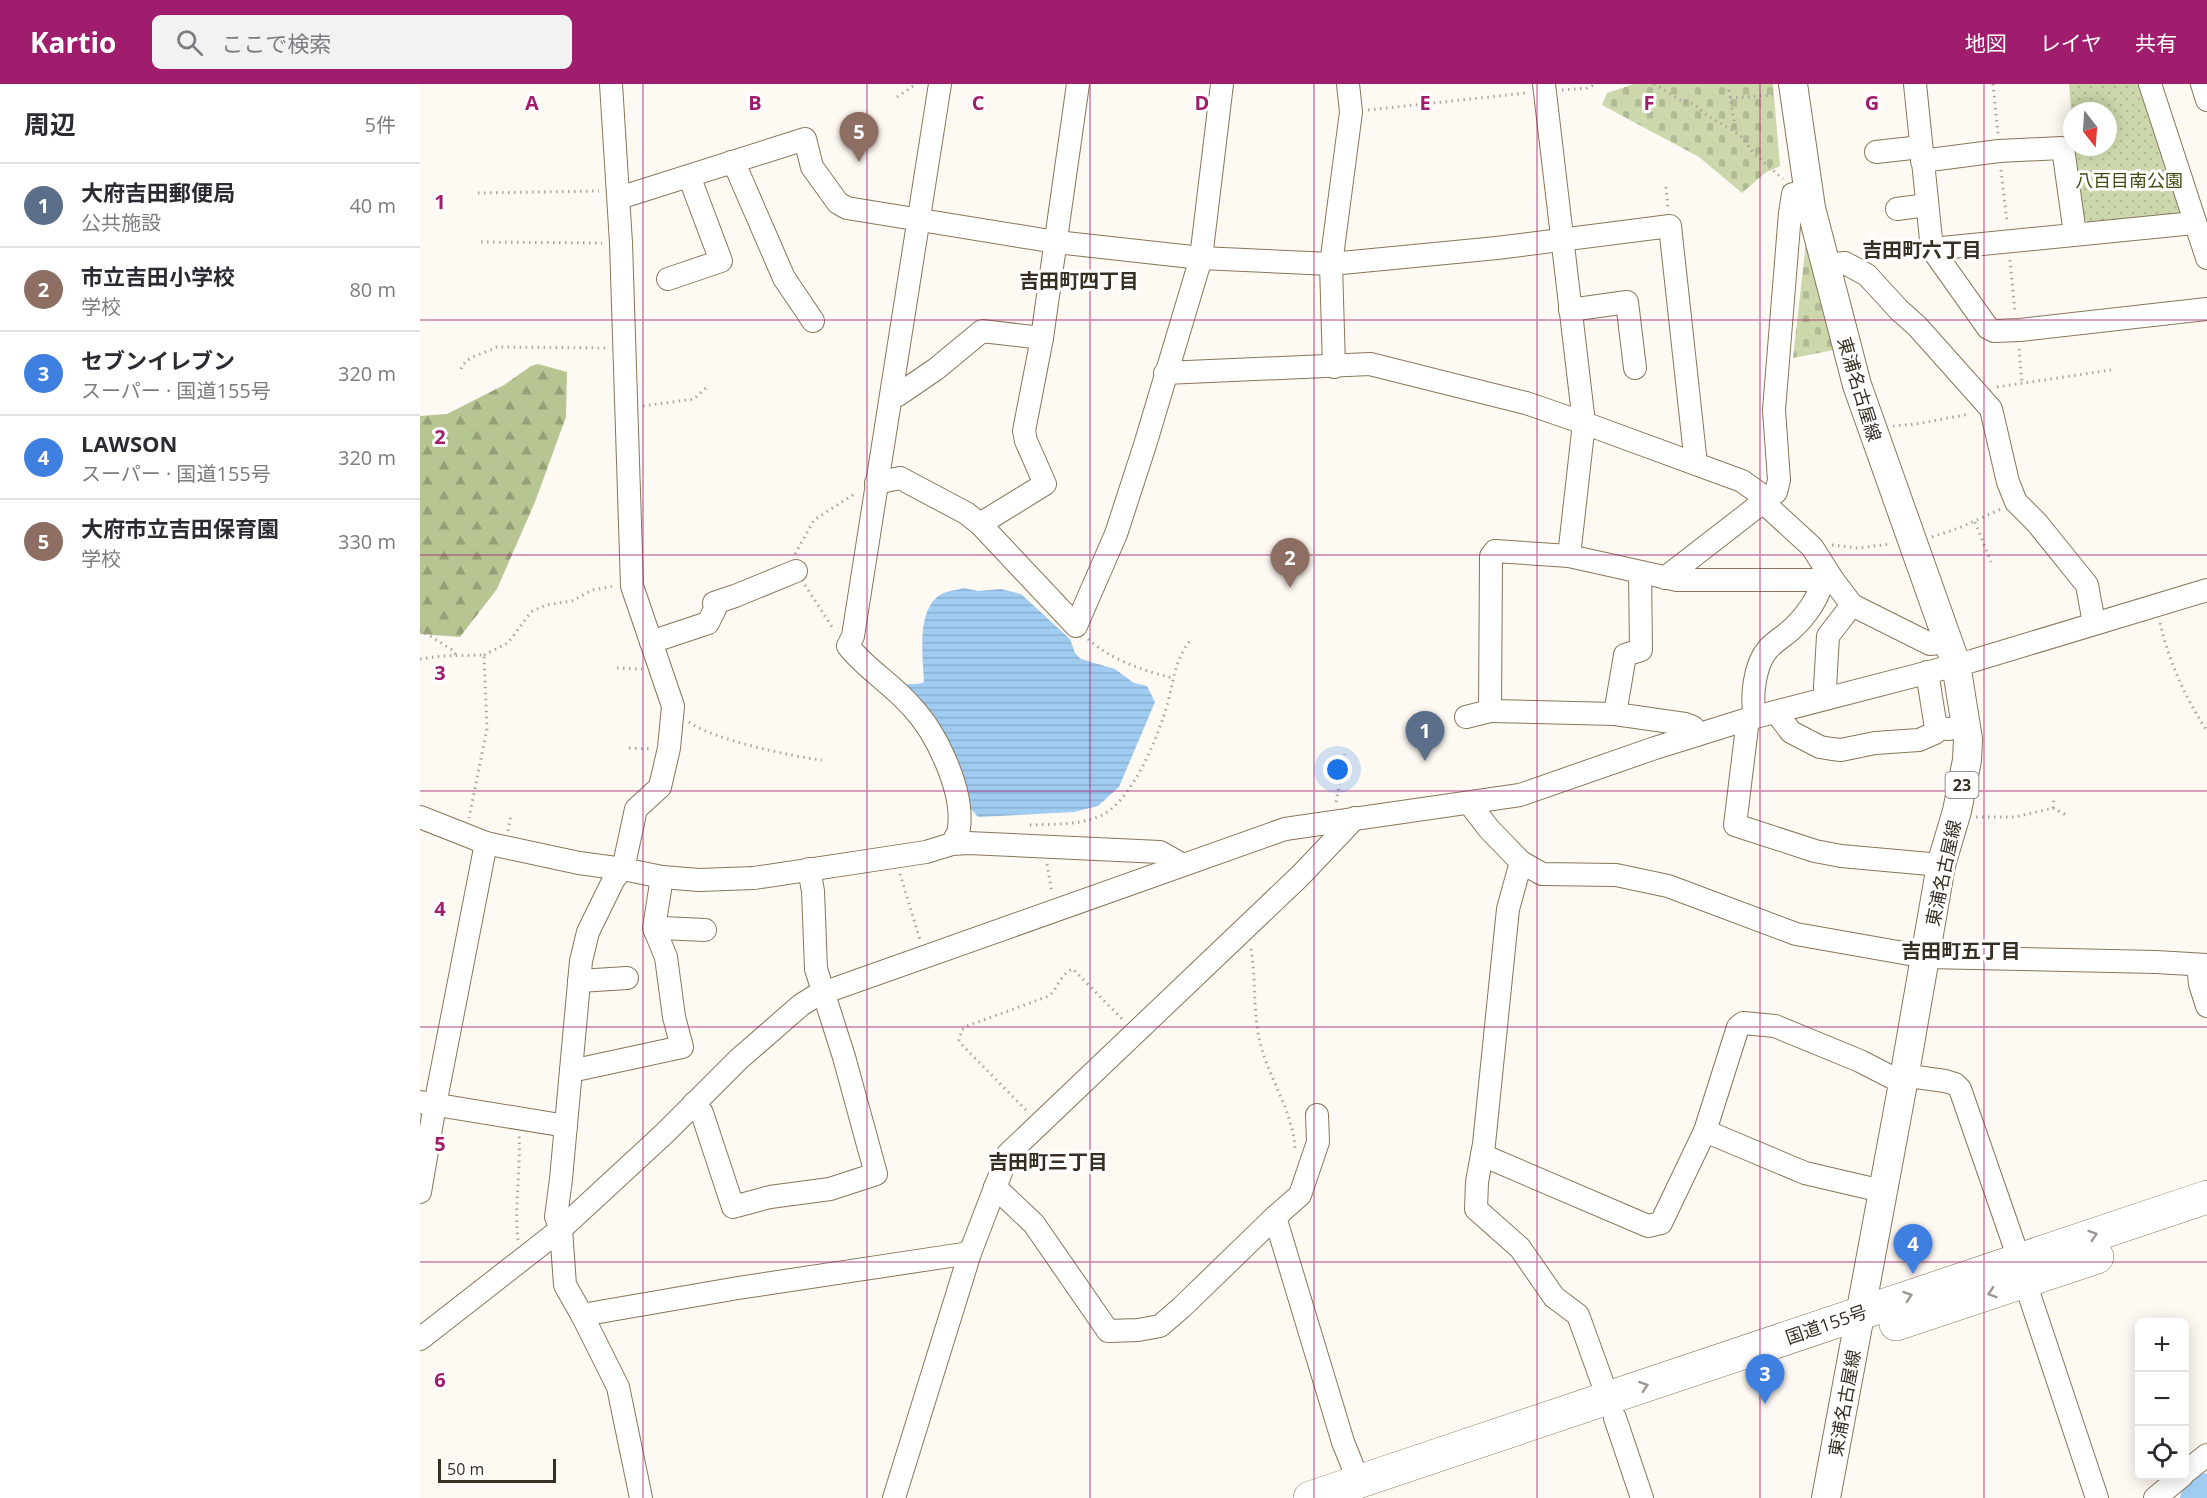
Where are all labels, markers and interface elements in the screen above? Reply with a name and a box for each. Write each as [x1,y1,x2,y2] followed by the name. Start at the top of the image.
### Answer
[152,15,572,69] search box
[30,23,116,61] text: Kartio
[173,26,206,59] icon: search
[221,28,331,58] text: ここで検索
[1965,29,2007,57] text: 地図
[2040,29,2102,57] text: レイヤ
[2135,29,2177,57] text: 共有
[525,89,539,116] text: A
[748,89,762,116] text: B
[972,89,985,116] text: C
[1195,89,1209,116] text: D
[1419,89,1431,116] text: E
[1644,89,1654,116] text: F
[1865,89,1879,116] text: G
[2063,102,2117,156] north arrow
[24,106,76,142] text: 周辺
[365,111,396,138] text: 5件
[840,112,878,162] pin: 5
[2075,168,2183,192] park label: 八百目南公園
[81,177,235,207] text: 大府吉田郵便局
[434,188,446,215] text: 1
[38,192,49,219] text: 1
[349,192,396,219] text: 40 m
[81,209,161,236] text: 公共施設
[1862,236,1982,263] district label: 吉田町六丁目
[81,261,235,291] text: 市立吉田小学校
[1019,267,1139,294] district label: 吉田町四丁目
[38,276,49,303] text: 2
[349,276,396,303] text: 80 m
[81,293,121,320] text: 学校
[1833,334,1887,444] street label: 東浦名古屋線
[81,345,235,375] text: セブンイレブン
[38,360,49,387] text: 3
[338,360,396,387] text: 320 m
[81,377,271,404] text: スーパー · 国道155号
[434,423,446,450] text: 2
[81,428,177,458] text: LAWSON
[38,444,49,471] text: 4
[338,444,396,471] text: 320 m
[81,460,271,487] text: スーパー · 国道155号
[81,513,279,543] text: 大府市立吉田保育園
[38,528,49,555] text: 5
[338,528,396,555] text: 330 m
[1270,538,1310,588] pin: 2
[81,545,121,572] text: 学校
[434,659,446,686] text: 3
[1406,712,1444,761] pin: 1
[1323,755,1352,784] your location
[1946,772,1978,798] road number: 23
[1920,818,1966,928] street label: 東浦名古屋線
[434,895,446,922] text: 4
[1901,937,2021,964] district label: 吉田町五丁目
[434,1130,446,1157] text: 5
[988,1148,1108,1175] district label: 吉田町三丁目
[1894,1224,1932,1274] pin: 4
[2087,1230,2098,1242] one-way arrow
[1987,1285,1998,1298] one-way arrow
[1902,1291,1913,1303] one-way arrow
[1782,1299,1870,1349] street label: 国道155号
[2135,1318,2189,1480] map controls
[2135,1318,2189,1372] button: +
[1823,1348,1865,1458] street label: 東浦名古屋線
[1746,1354,1784,1404] pin: 3
[434,1366,446,1393] text: 6
[2135,1372,2189,1426] button: −
[1638,1380,1649,1393] one-way arrow
[2135,1426,2189,1480] button: locate
[438,1456,556,1484] scale bar
[447,1458,484,1480] text: 50 m

